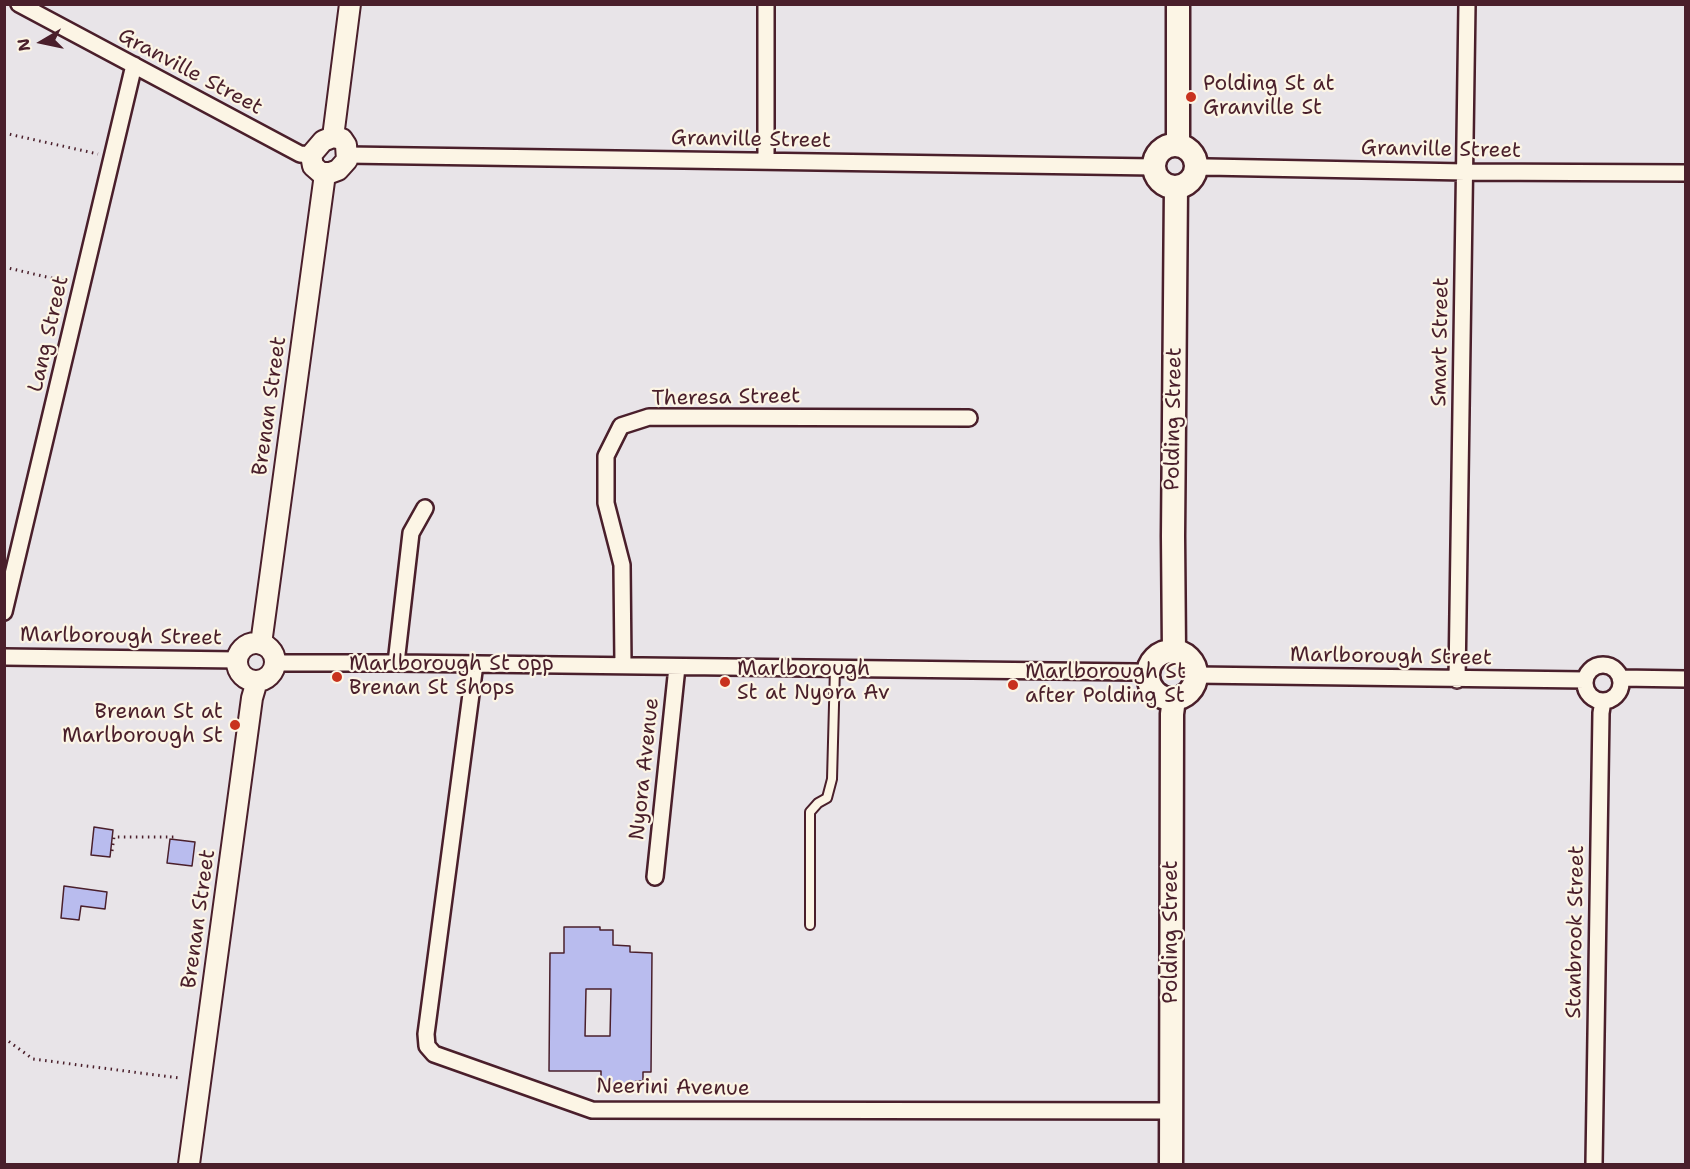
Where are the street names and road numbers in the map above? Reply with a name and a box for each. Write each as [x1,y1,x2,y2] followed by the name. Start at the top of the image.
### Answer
[113,23,267,121] street label: Granville Street
[671,126,831,154] street label: Granville Street
[1361,136,1521,164] street label: Granville Street
[23,273,75,395] street label: Lang Street
[1427,277,1455,407] street label: Smart Street
[248,335,292,477] street label: Brenan Street
[1160,347,1188,491] street label: Polding Street
[651,384,801,412] street label: Theresa Street
[20,623,222,651] street label: Marlborough Street
[1290,643,1492,671] street label: Marlborough Street
[625,697,665,841] street label: Nyora Avenue
[1562,845,1590,1019] street label: Stanbrook Street
[177,848,221,990] street label: Brenan Street
[1159,860,1185,1004] street label: Polding Street
[596,1074,750,1102] street label: Neerini Avenue

